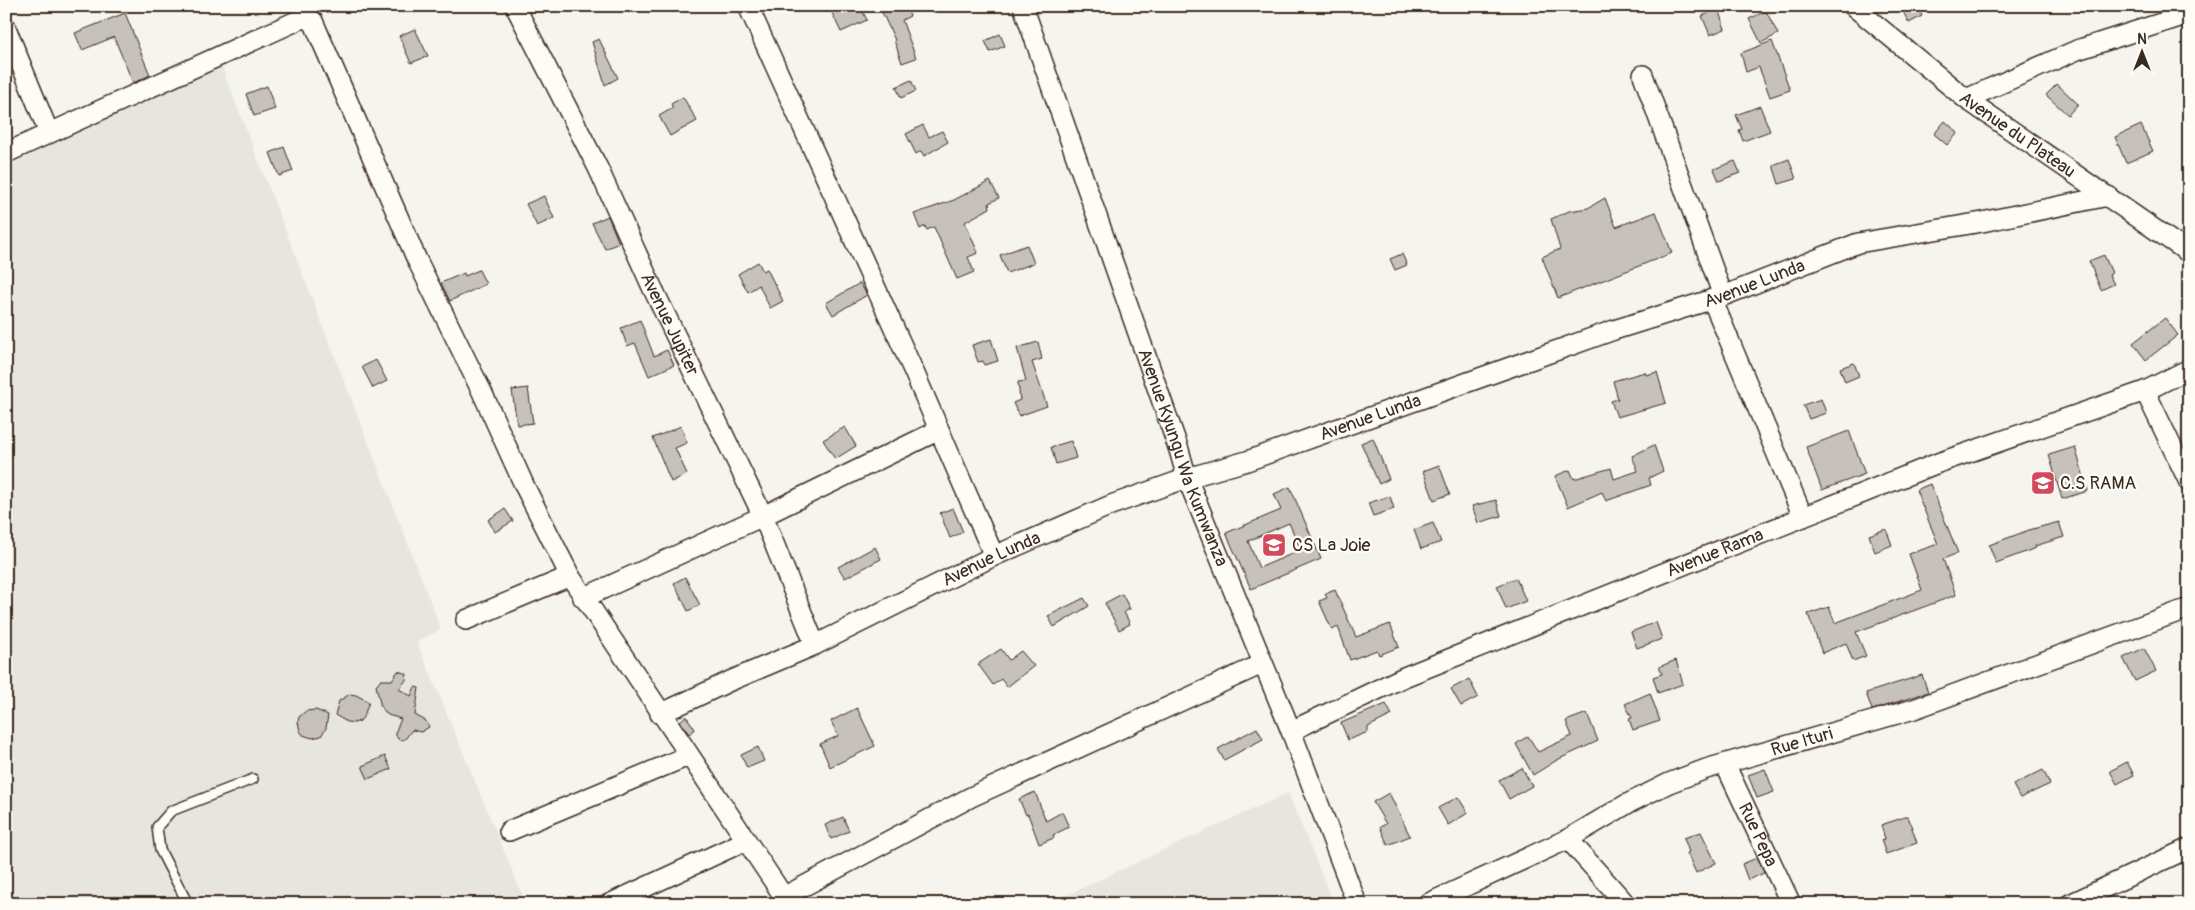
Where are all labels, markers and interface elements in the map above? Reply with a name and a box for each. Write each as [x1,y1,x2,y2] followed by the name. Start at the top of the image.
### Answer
[2118,28,2168,78] north arrow
[2137,31,2147,48] text: N
[1954,87,2080,183] street label: Avenue du Plateau
[1701,254,1808,313] street label: Avenue Lunda
[636,269,705,380] street label: Avenue Jupiter
[1133,346,1233,570] street label: Avenue Kyungu Wa Kumwanza
[1316,388,1424,446] street label: Avenue Lunda
[2030,470,2056,496] school or university icon: C.S RAMA
[2060,472,2137,495] place label: C.S RAMA
[1663,523,1767,582] street label: Avenue Rama
[938,526,1044,591] street label: Avenue Lunda
[1261,532,1287,558] school or university icon: CS La Joie
[1292,534,1370,557] place label: CS La Joie
[1768,722,1835,761] street label: Rue Ituri
[1733,799,1783,870] street label: Rue Pepa

